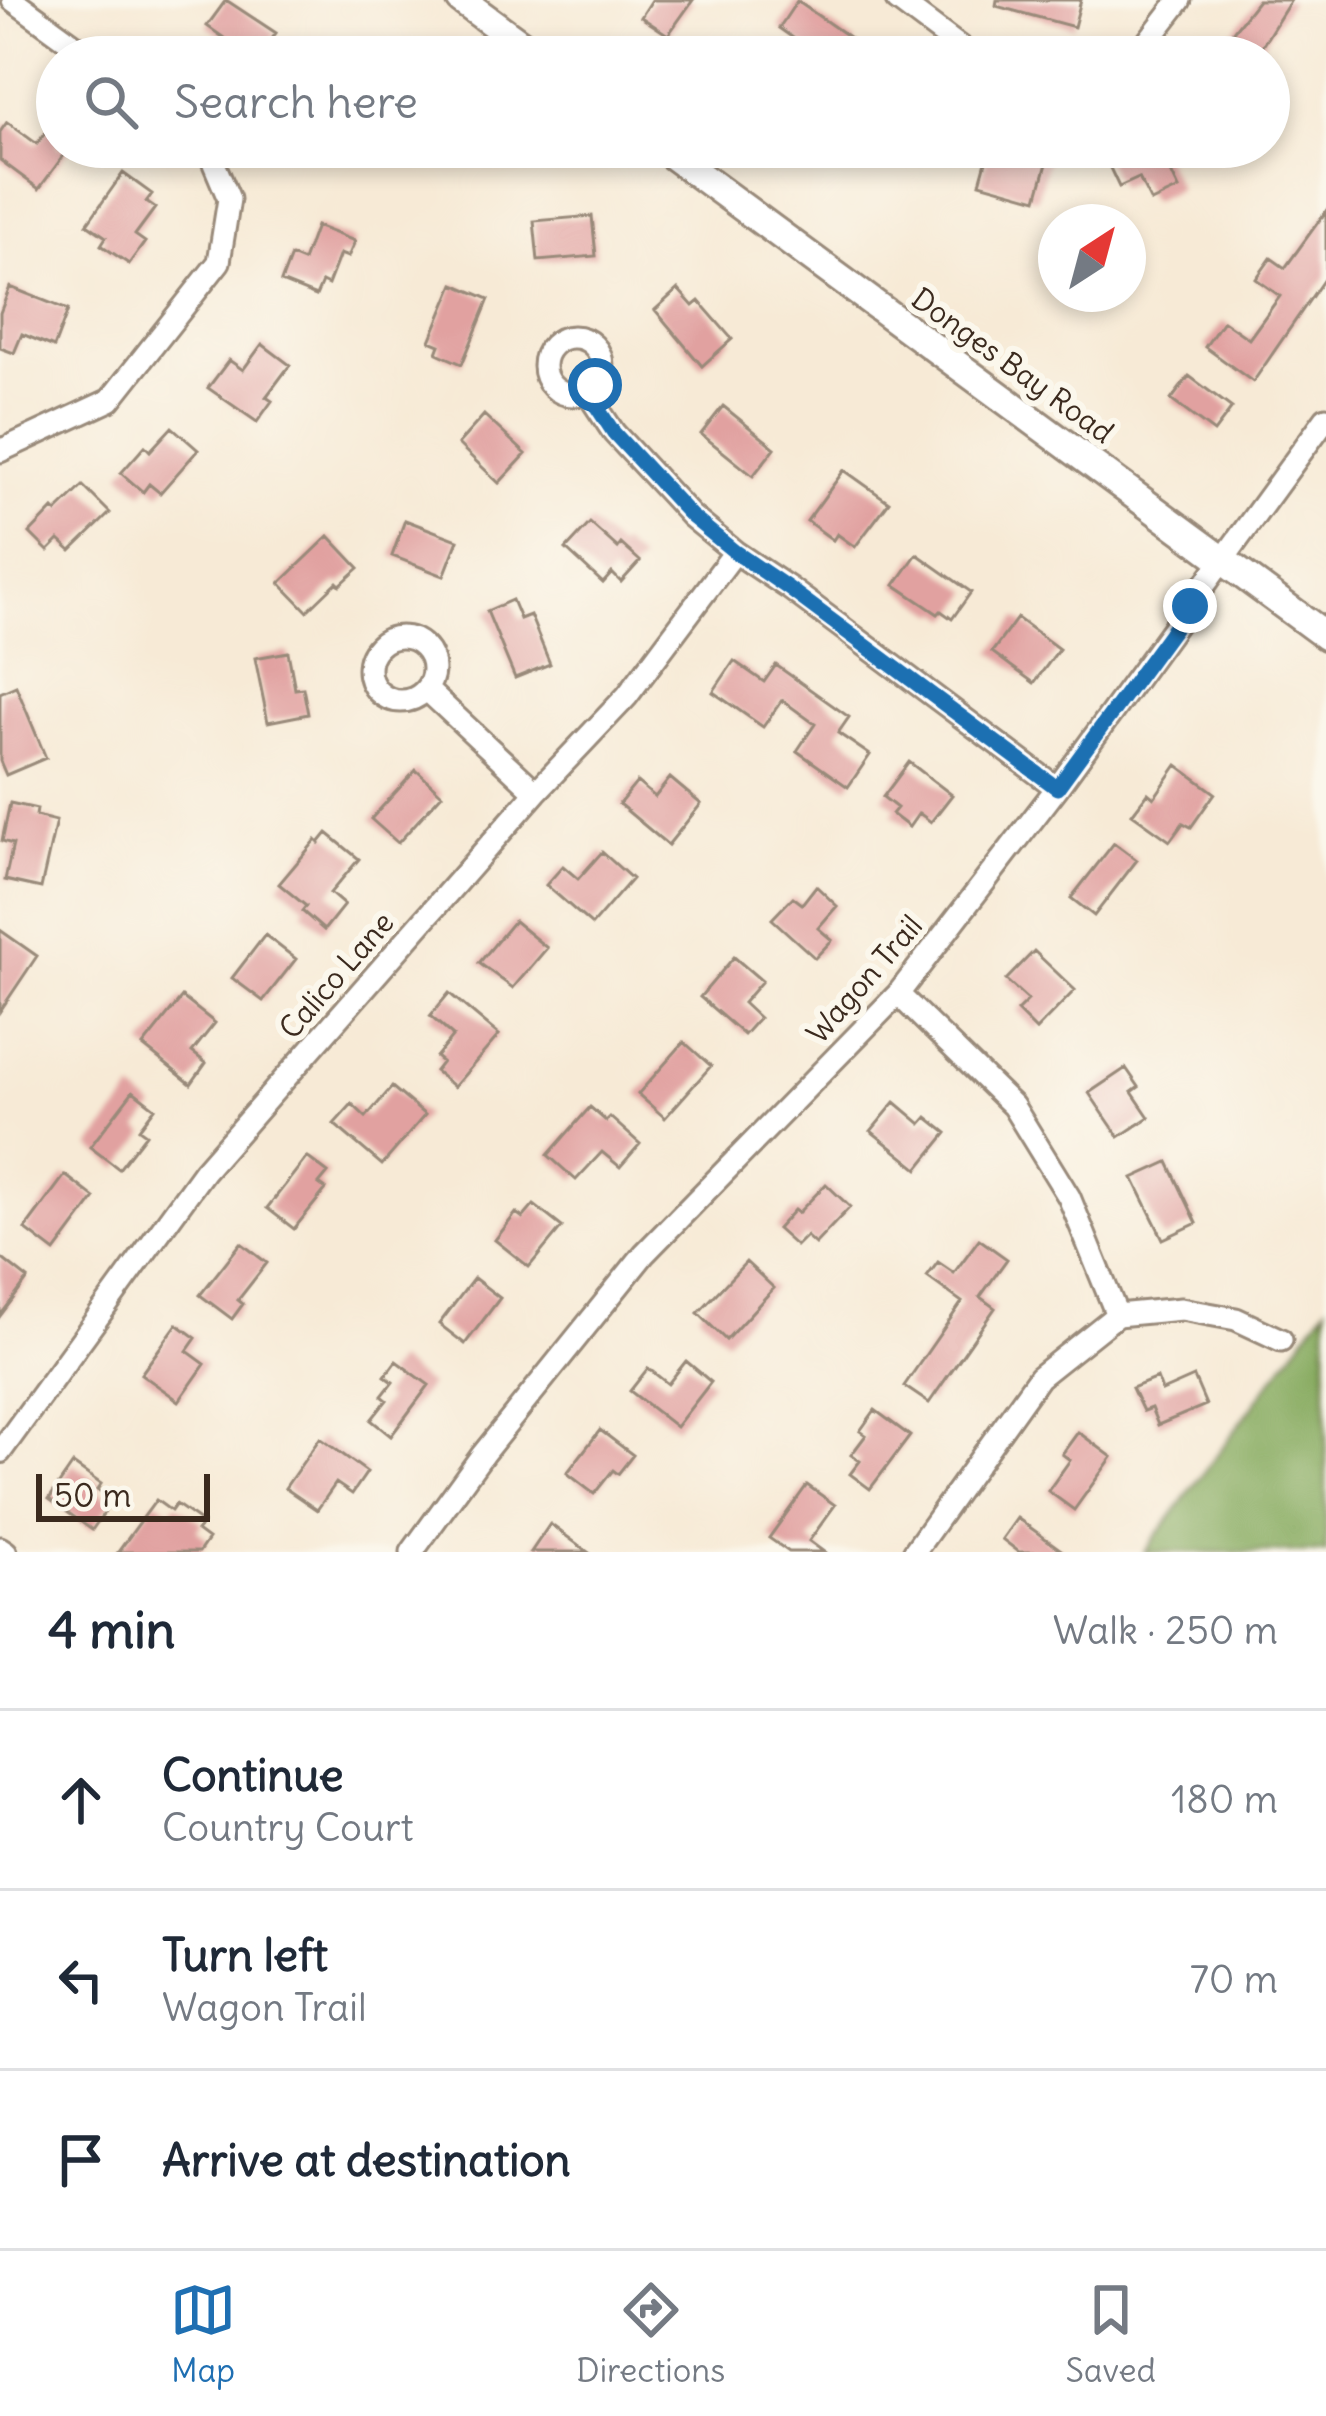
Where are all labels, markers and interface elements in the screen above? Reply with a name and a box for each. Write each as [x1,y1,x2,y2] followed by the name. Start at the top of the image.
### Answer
[36,36,1290,168] search box
[78,69,144,135] icon: search
[174,74,418,130] text: Search here
[1038,204,1146,312] north arrow
[905,279,1121,451] street label: Donges Bay Road
[568,358,622,412] route start
[1163,579,1217,633] route end
[271,904,401,1046] street label: Calico Lane
[798,907,930,1051] street label: Wagon Trail
[36,1468,210,1521] scale bar
[54,1474,131,1516] text: 50 m
[48,1598,175,1662] text: 4 min
[1053,1606,1278,1655] text: Walk · 250 m
[162,1747,344,1803] text: Continue
[48,1767,114,1833] icon: ahead
[1171,1775,1278,1824] text: 180 m
[162,1803,414,1852] text: Country Court
[162,1927,328,1983] text: Turn left
[48,1947,114,2013] icon: left
[1190,1955,1278,2004] text: 70 m
[162,1983,367,2032] text: Wagon Trail
[48,2127,114,2193] icon: arrive
[162,2132,571,2188] text: Arrive at destination
[170,2277,236,2391] tab: Map
[576,2277,725,2391] tab: Directions
[1066,2277,1156,2391] tab: Saved

